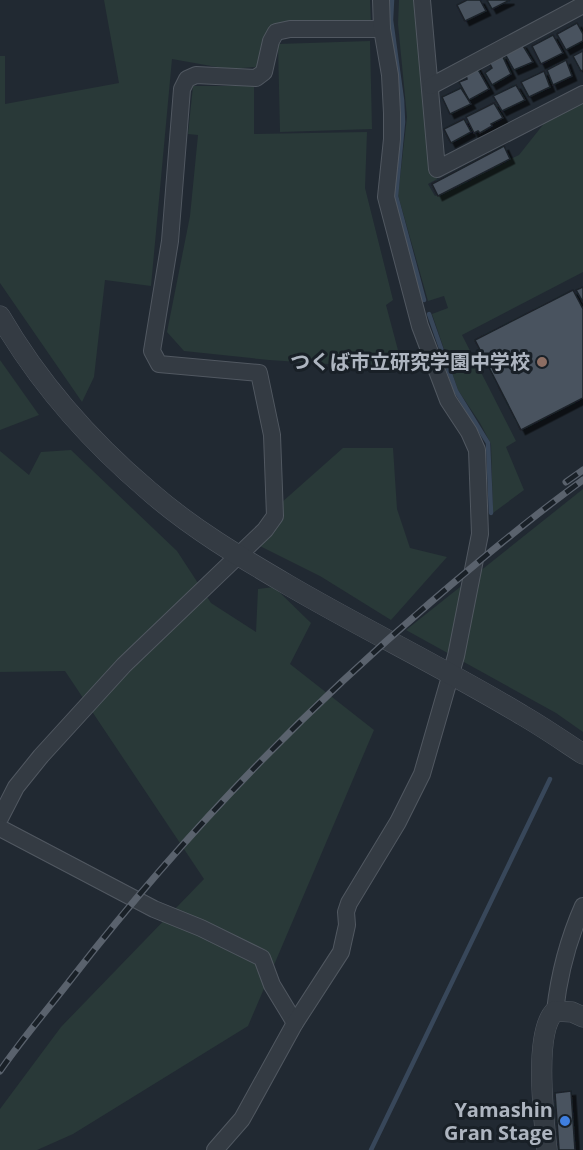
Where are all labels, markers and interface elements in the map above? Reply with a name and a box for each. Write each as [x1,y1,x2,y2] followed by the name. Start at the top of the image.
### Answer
[290,348,530,375] place label: つくば市立研究学園中学校
[535,355,549,369] marker: つくば市立研究学園中学校
[444,1096,553,1146] place label: Yamashin Gran Stage
[558,1114,572,1128] marker: Yamashin Gran Stage

